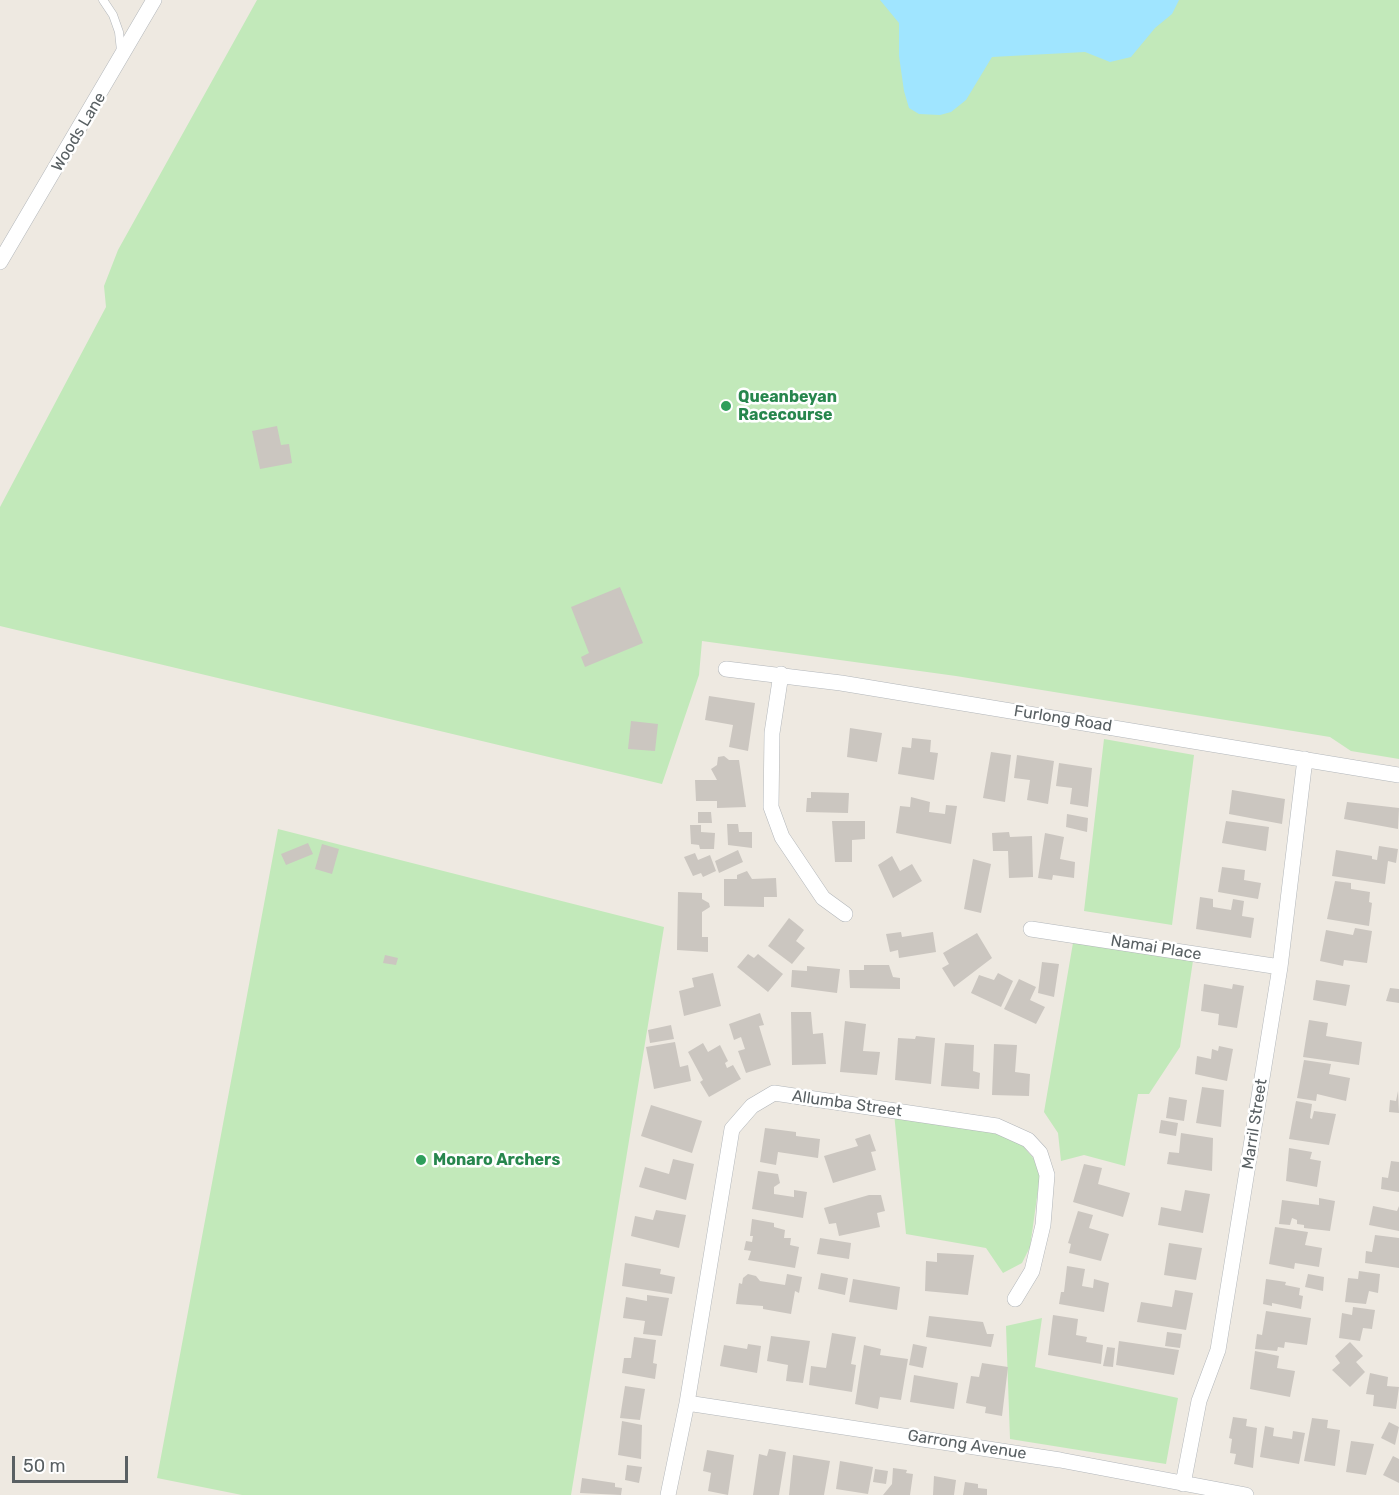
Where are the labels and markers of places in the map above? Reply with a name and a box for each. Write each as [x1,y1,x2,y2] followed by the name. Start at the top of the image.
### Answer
[738,387,837,425] place label: Queanbeyan Racecourse
[719,399,733,413] marker: Queanbeyan Racecourse
[433,1150,560,1170] place label: Monaro Archers
[414,1153,428,1167] marker: Monaro Archers

